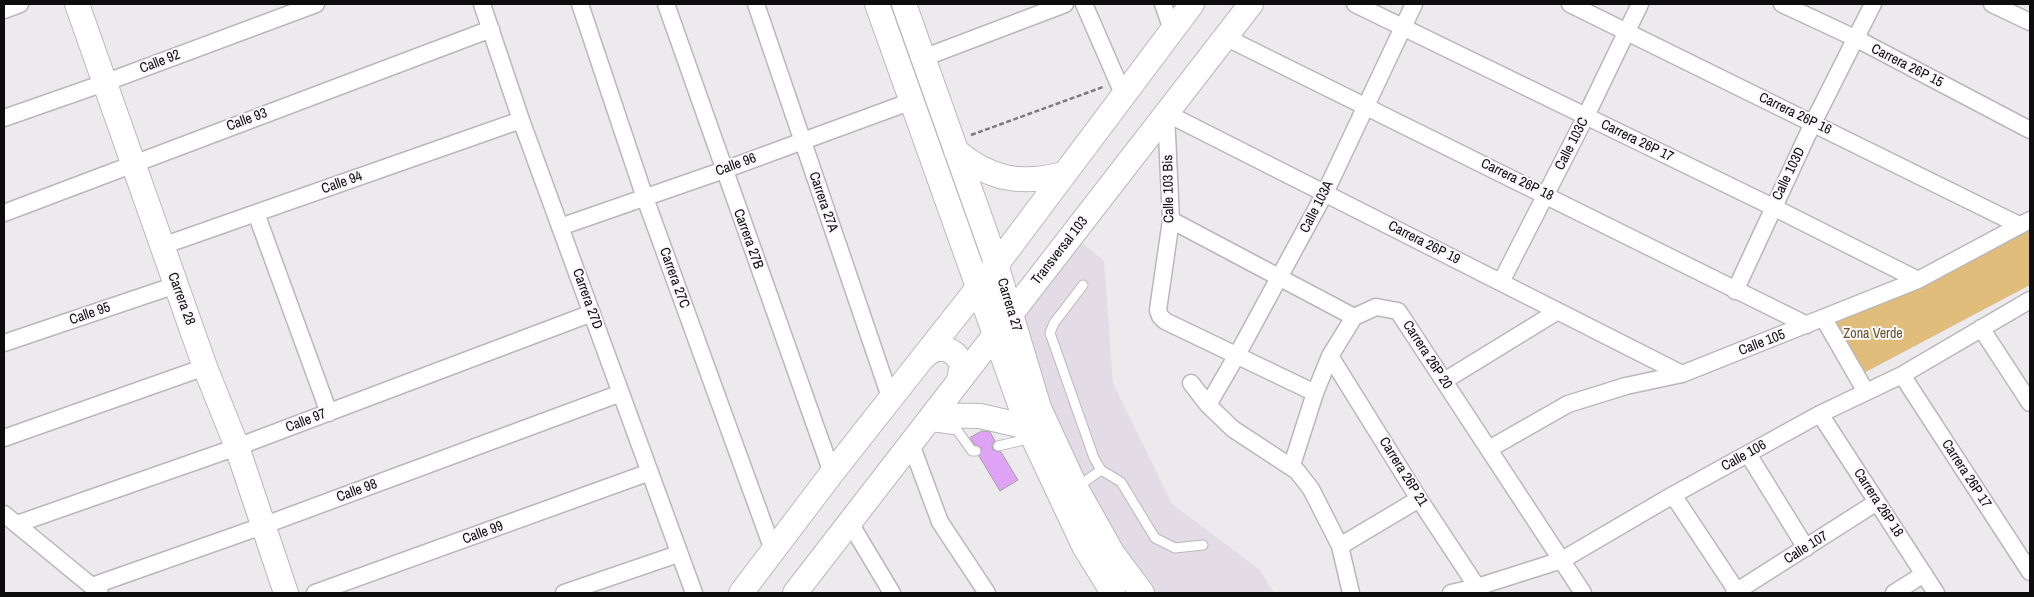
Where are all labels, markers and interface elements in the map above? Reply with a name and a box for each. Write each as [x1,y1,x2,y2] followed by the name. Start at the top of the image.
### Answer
[1868,41,1946,91] street label: Carrera 26P 15
[137,47,183,77] street label: Calle 92
[1756,89,1834,139] street label: Carrera 26P 16
[224,105,270,135] street label: Calle 93
[1552,115,1592,173] street label: Calle 103C
[1598,116,1676,166] street label: Carrera 26P 17
[1769,145,1809,203] street label: Calle 103D
[713,150,759,180] street label: Calle 96
[1160,155,1178,223] street label: Calle 103 Bis
[1478,155,1556,205] street label: Carrera 26P 18
[319,168,365,198] street label: Calle 94
[805,170,841,234] street label: Carrera 27A
[1297,178,1337,236] street label: Calle 103A
[729,207,767,271] street label: Carrera 27B
[1028,214,1092,288] street label: Transversal 103
[1385,218,1463,268] street label: Carrera 26P 19
[655,245,693,311] street label: Carrera 27C
[568,266,606,332] street label: Carrera 27D
[164,270,198,328] street label: Carrera 28
[993,276,1025,334] street label: Carrera 27
[67,299,113,329] street label: Calle 95
[1399,318,1455,392] street label: Carrera 26P 20
[1736,326,1788,360] street label: Calle 105
[1843,326,1903,342] park label: Zona Verde
[283,406,329,436] street label: Calle 97
[1375,434,1431,510] street label: Carrera 26P 21
[1719,437,1769,475] street label: Calle 106
[1938,437,1994,511] street label: Carrera 26P 17
[1850,466,1906,540] street label: Carrera 26P 18
[334,476,380,506] street label: Calle 98
[460,518,506,548] street label: Calle 99
[1781,528,1831,568] street label: Calle 107

